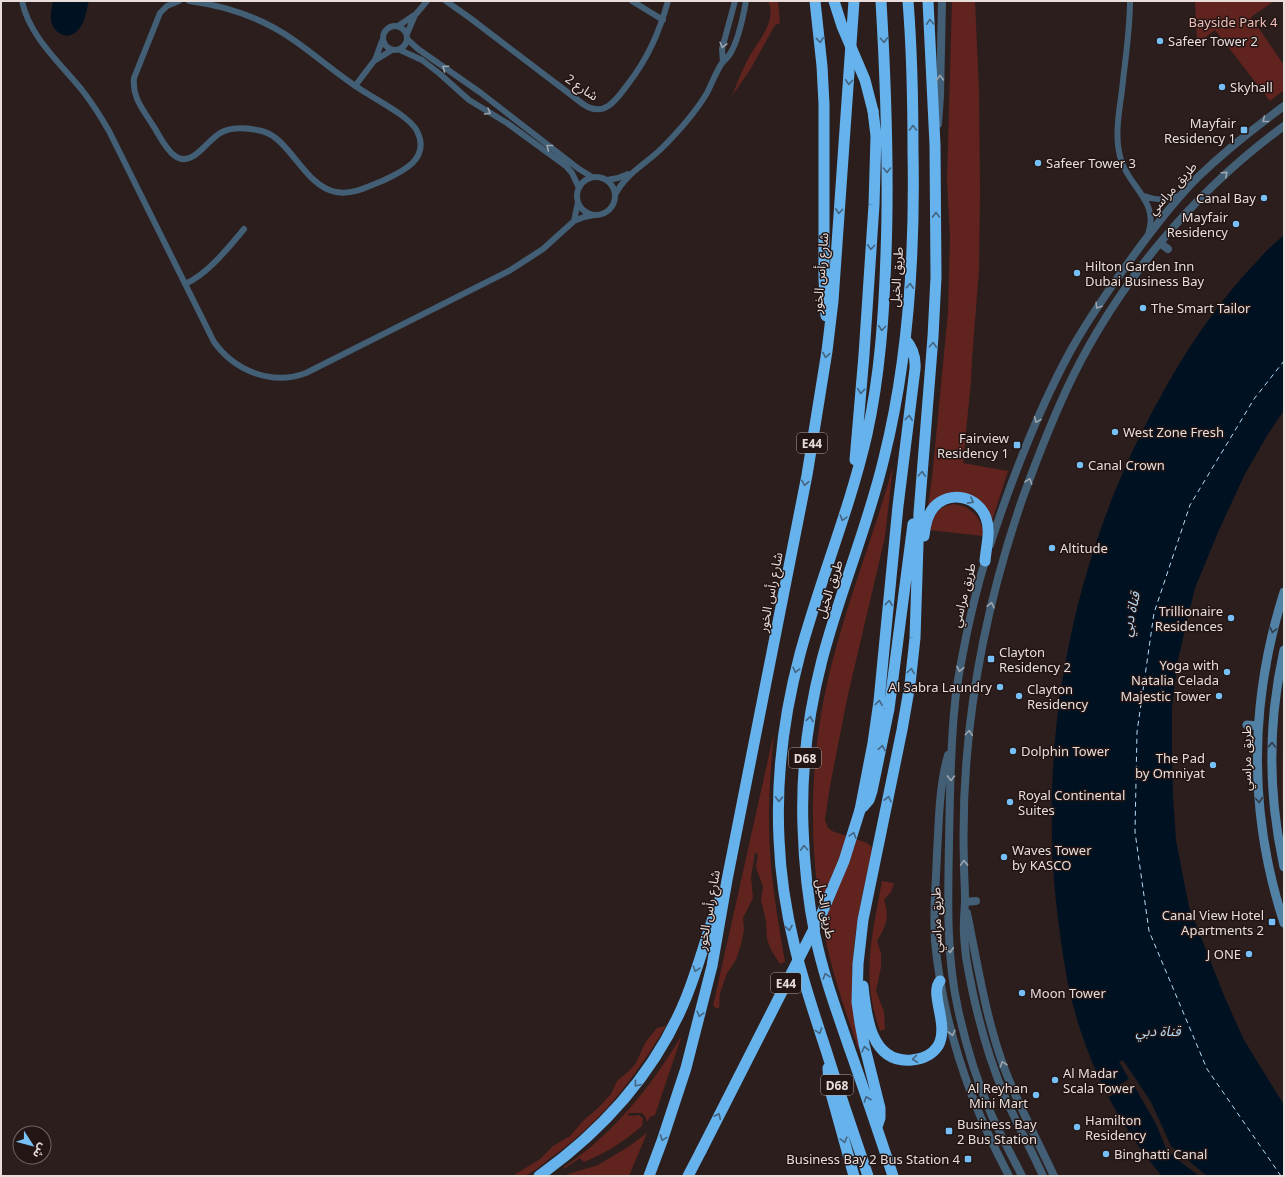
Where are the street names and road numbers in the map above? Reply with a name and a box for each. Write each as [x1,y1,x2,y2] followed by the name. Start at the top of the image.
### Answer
[561,69,602,106] street label: شارع 2
[1143,157,1202,220] street label: طريق مراسي
[807,232,834,315] street label: شارع رأس الخور
[885,246,907,308] street label: طريق الخيل
[797,433,827,453] road number: E44
[753,551,789,635] street label: شارع رأس الخور
[811,557,847,621] street label: طريق الخيل
[946,561,982,630] street label: طريق مراسي
[1237,725,1257,791] street label: طريق مراسي
[789,748,821,768] road number: D68
[692,869,726,953] street label: شارع رأس الخور
[812,878,840,941] street label: طريق الخيل
[926,887,948,953] street label: طريق مراسي
[771,973,801,993] road number: E44
[821,1075,853,1095] road number: D68

